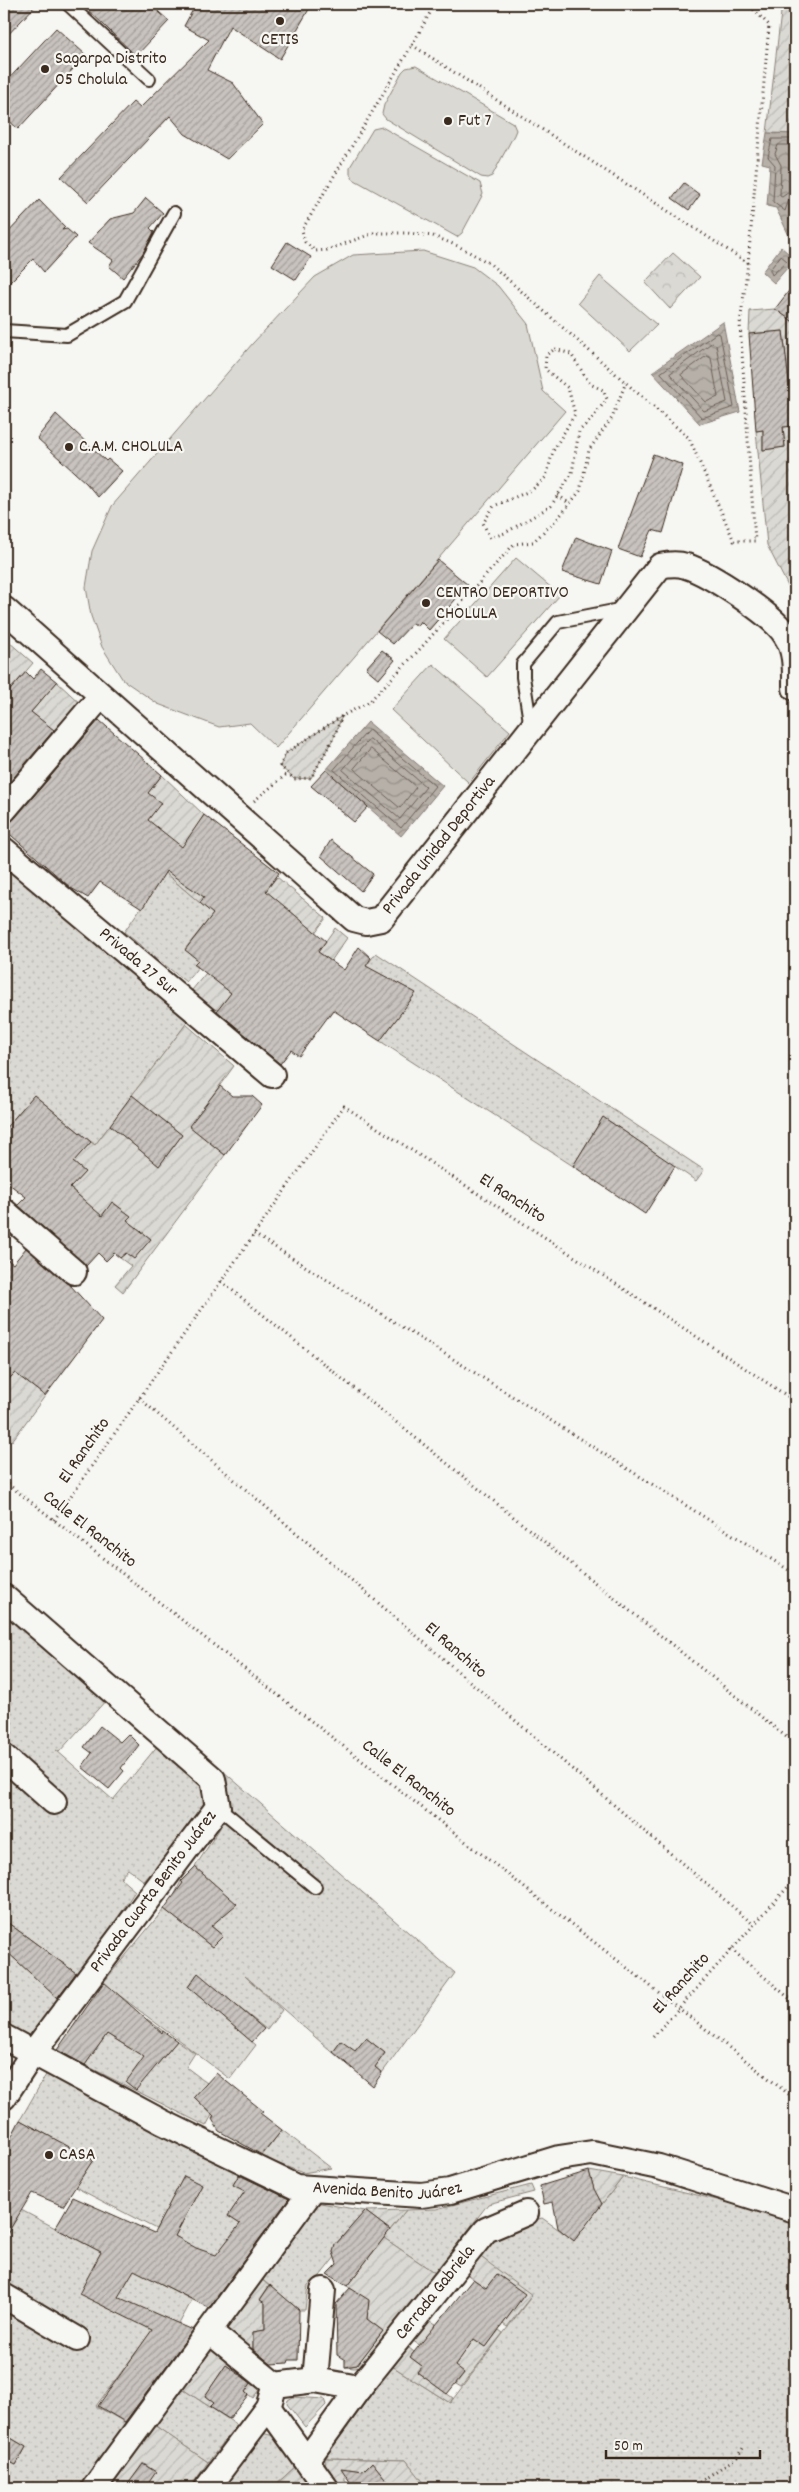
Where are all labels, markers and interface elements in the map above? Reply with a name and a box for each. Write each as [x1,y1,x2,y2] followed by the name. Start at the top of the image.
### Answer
[274,15,286,27] marker: CETIS
[261,28,299,53] place label: CETIS
[55,47,167,93] place label: Sagarpa Distrito 05 Cholula
[39,63,51,75] marker: Sagarpa Distrito 05 Cholula
[458,109,492,134] place label: Fut 7
[442,115,454,127] marker: Fut 7
[79,435,183,460] place label: C.A.M. CHOLULA
[63,441,75,453] marker: C.A.M. CHOLULA
[436,581,569,627] place label: CENTRO DEPORTIVO CHOLULA
[420,597,432,609] marker: CENTRO DEPORTIVO CHOLULA
[376,770,502,920] street label: Privada Unidad Deportiva
[93,922,183,1003] street label: Privada 27 Sur
[474,1168,550,1230] street label: El Ranchito
[53,1413,117,1489] street label: El Ranchito
[37,1485,141,1575] street label: Calle El Ranchito
[418,1617,492,1685] street label: El Ranchito
[356,1734,460,1824] street label: Calle El Ranchito
[85,1805,224,1978] street label: Privada Cuarta Benito Juárez
[647,1948,717,2020] street label: El Ranchito
[59,2143,96,2168] place label: CASA
[43,2149,55,2161] marker: CASA
[312,2176,465,2208] street label: Avenida Benito Juárez
[390,2239,482,2346] street label: Cerrada Gabriela
[606,2427,760,2459] scale bar
[614,2436,643,2458] text: 50 m

